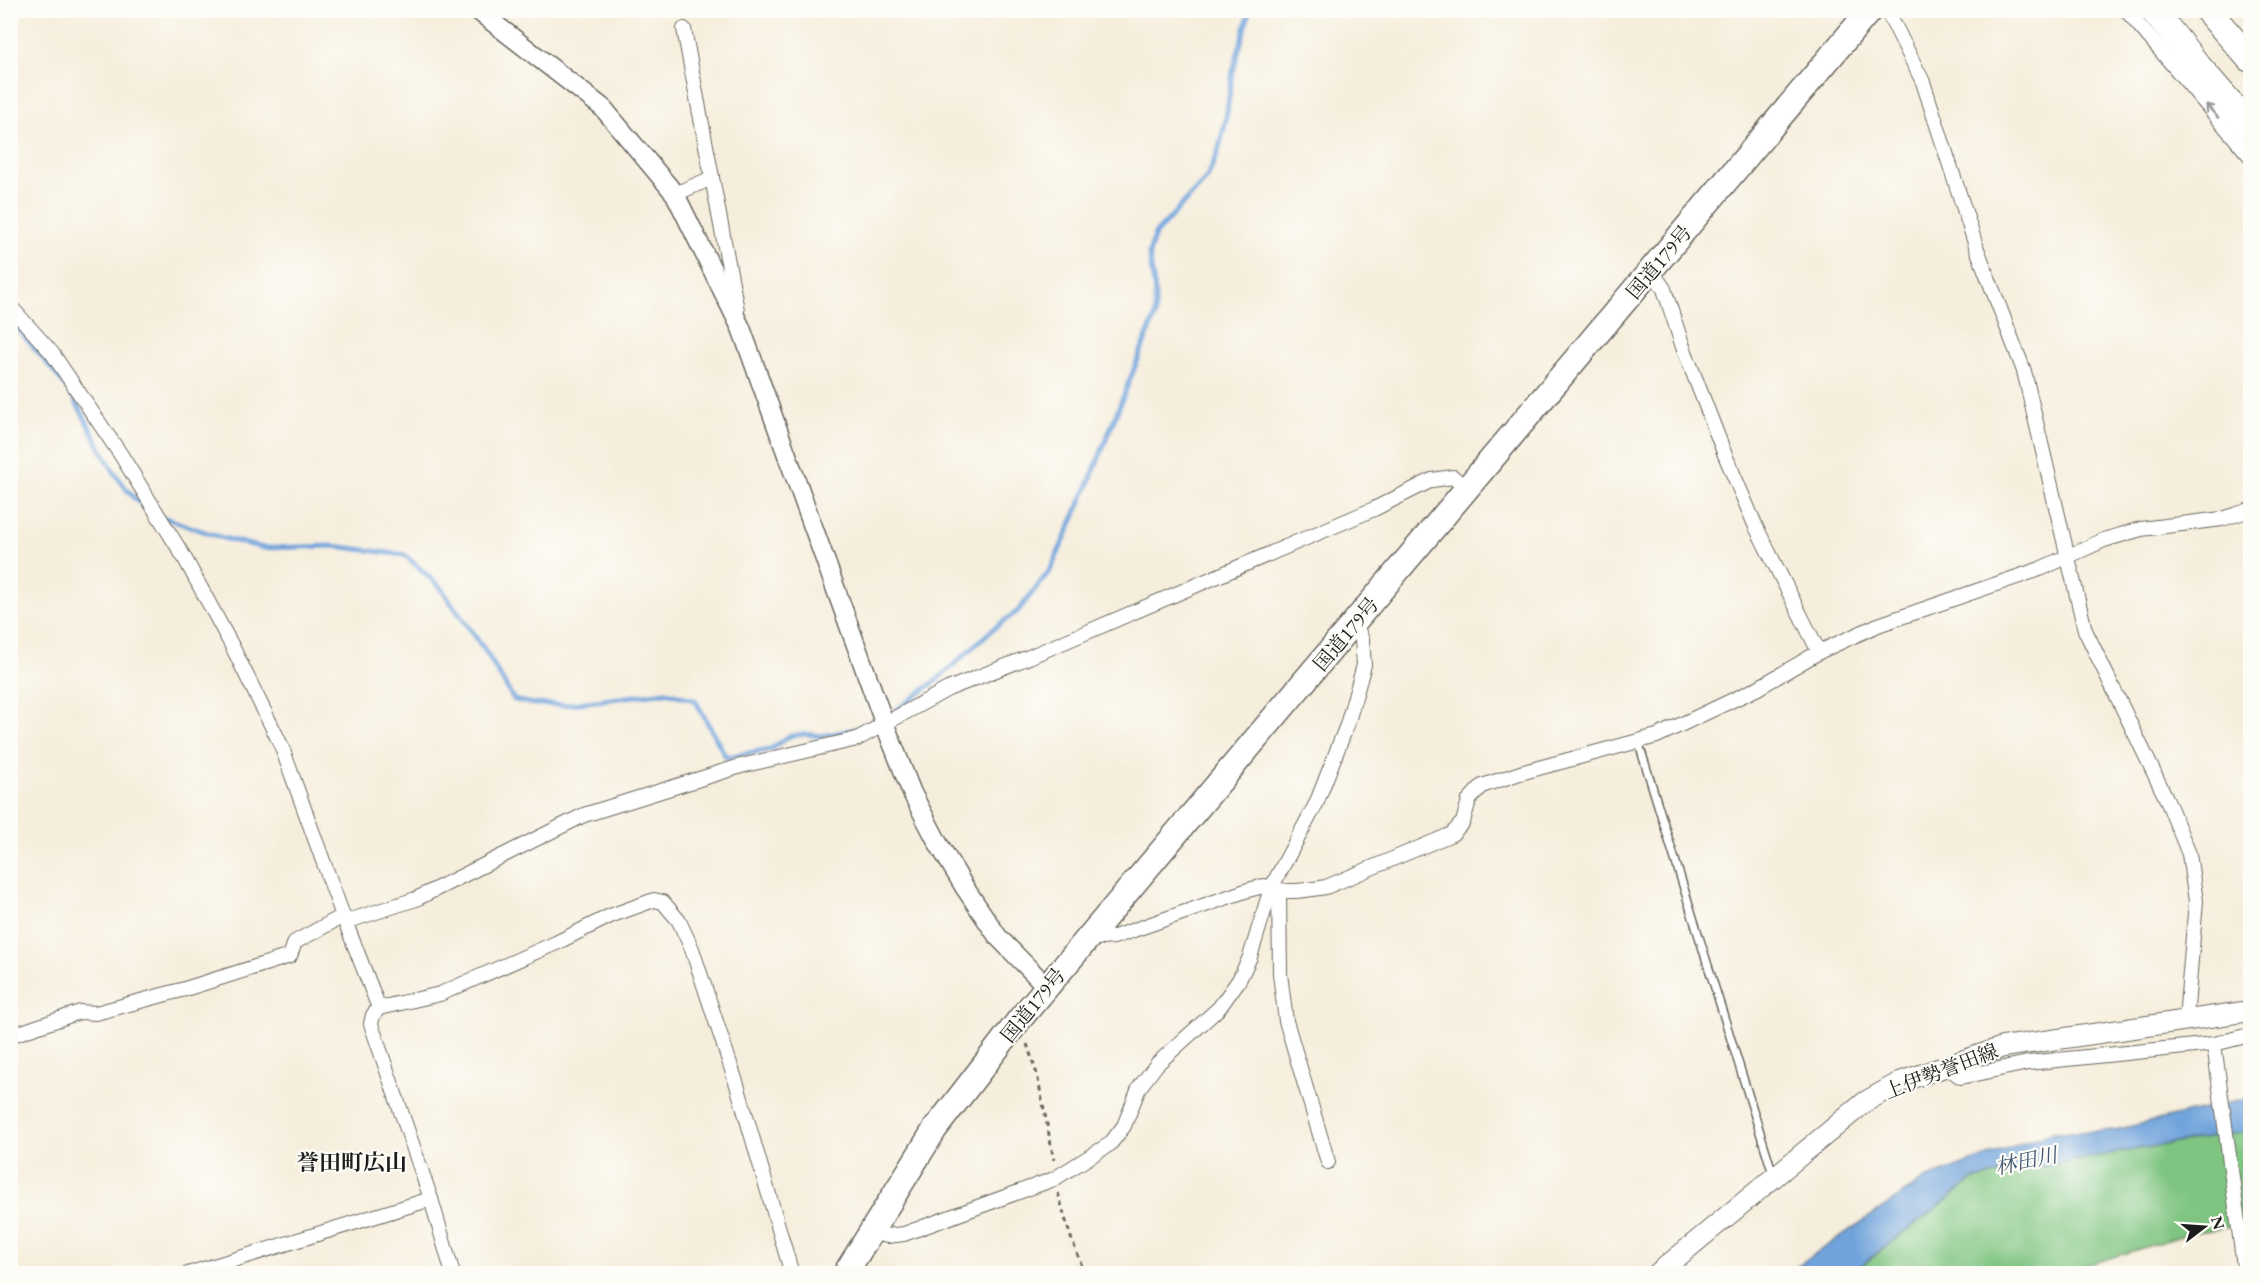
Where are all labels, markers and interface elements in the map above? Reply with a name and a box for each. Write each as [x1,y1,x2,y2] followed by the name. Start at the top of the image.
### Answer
[2206,103,2219,119] one-way arrow
[1620,220,1698,304] street label: 国道179号
[1307,592,1385,676] street label: 国道179号
[995,962,1071,1048] street label: 国道179号
[1880,1037,2002,1105] street label: 上伊勢誉田線
[1992,1140,2061,1180] water label: 林田川
[297,1148,407,1177] district label: 誉田町広山
[2174,1197,2234,1257] north arrow
[2206,1213,2230,1232] text: N

